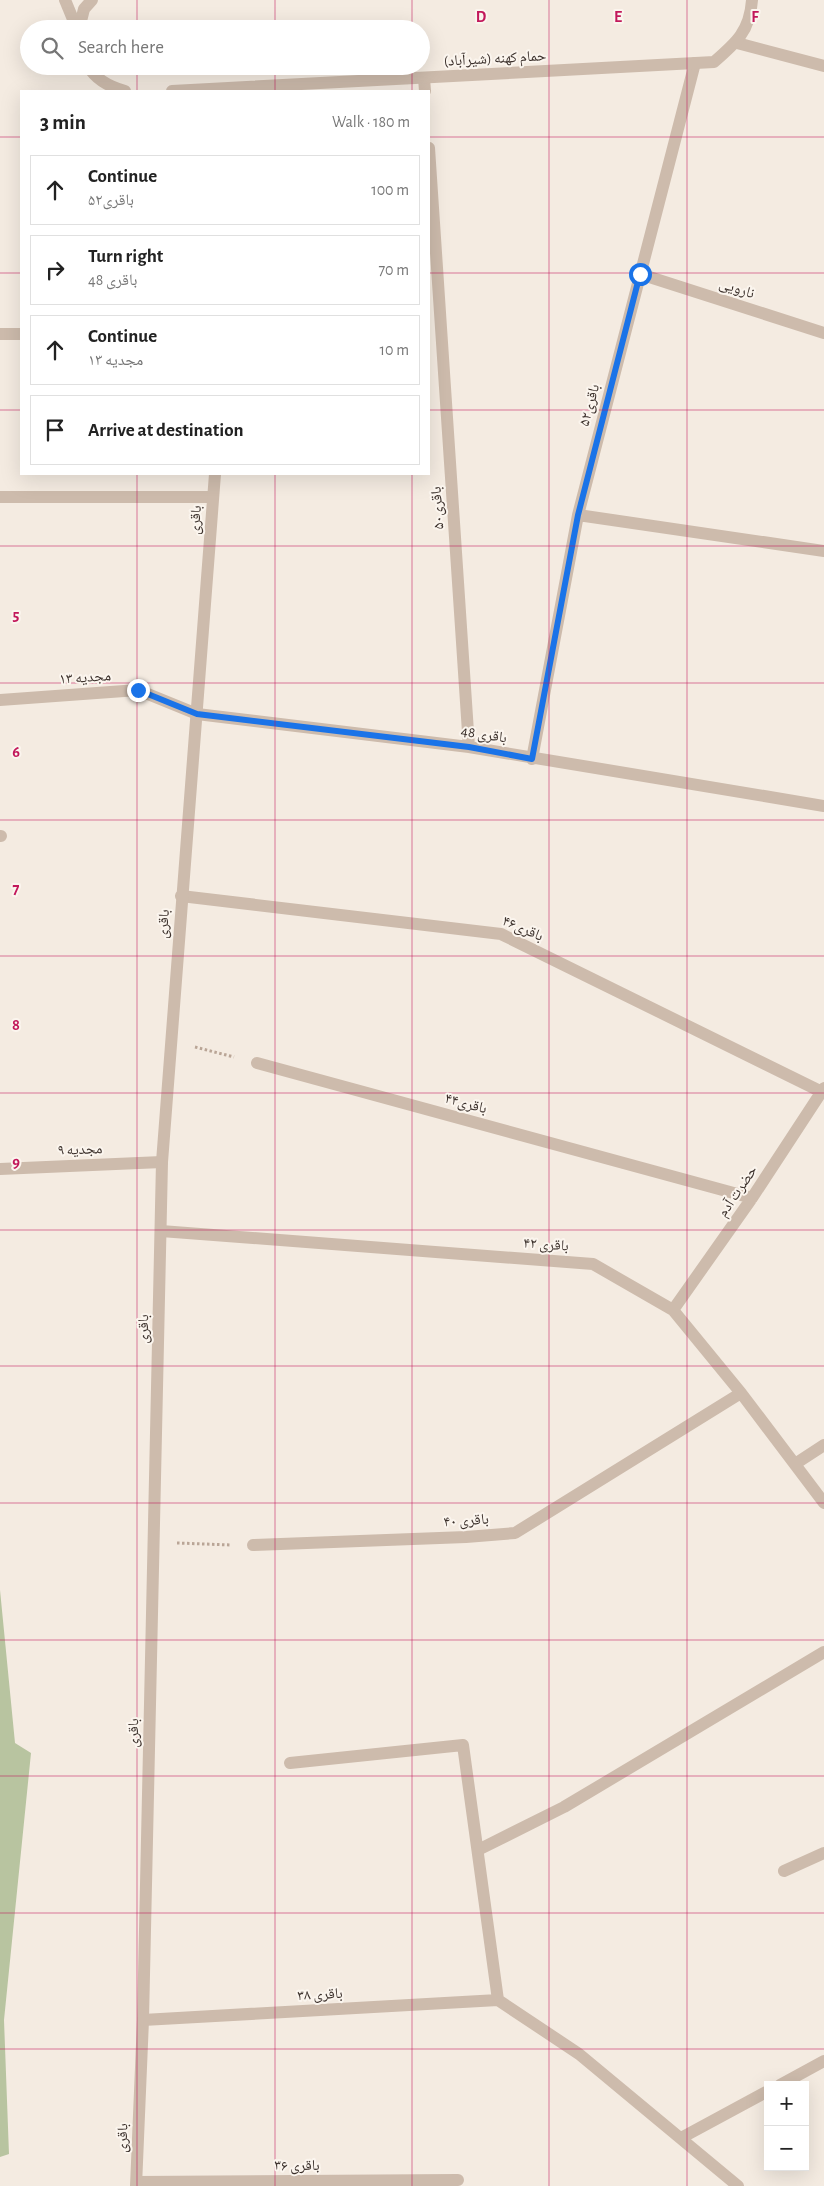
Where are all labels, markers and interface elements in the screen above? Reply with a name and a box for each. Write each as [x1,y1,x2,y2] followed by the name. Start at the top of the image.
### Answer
[476,9,487,25] text: D
[614,9,622,25] text: E
[751,9,759,25] text: F
[20,20,430,75] search box
[38,34,66,62] icon: search
[78,38,164,57] text: Search here
[443,47,547,71] street label: حمام کهنه (شیرآباد)
[40,112,86,133] text: 3 min
[332,114,410,130] text: Walk · 180 m
[88,167,157,186] text: Continue
[41,176,69,204] icon: ahead
[371,182,409,198] text: 100 m
[88,192,134,208] text: باقری۵۲
[88,247,163,266] text: Turn right
[41,256,69,284] icon: right
[378,262,409,278] text: 70 m
[629,263,652,286] route start
[88,272,137,288] text: باقری 48
[717,276,756,303] street label: نارویی
[88,327,157,346] text: Continue
[41,336,69,364] icon: ahead
[380,342,409,358] text: 10 m
[88,352,143,368] text: مجدیه ۱۳
[577,382,604,428] street label: باقری۵۲
[41,416,69,444] icon: arrive
[88,421,244,440] text: Arrive at destination
[429,486,448,530] street label: باقری۵۰
[187,505,206,535] street label: باقری
[13,607,20,623] text: 5
[59,668,112,687] street label: مجدیه ۱۳
[127,679,150,702] route end
[460,723,508,748] street label: باقری 48
[12,744,20,760] text: 6
[13,881,20,897] text: 7
[155,909,174,939] street label: باقری
[499,913,546,946] street label: باقری۴۶
[12,1017,20,1033] text: 8
[443,1091,489,1118] street label: باقری۴۴
[57,1141,103,1158] street label: مجدیه ۹
[12,1154,20,1170] text: 9
[714,1162,762,1221] street label: حضرت آدم
[523,1235,569,1256] street label: باقری ۴۲
[136,1314,153,1344] street label: باقری
[443,1511,489,1532] street label: باقری ۴۰
[126,1718,143,1748] street label: باقری
[297,1986,343,2005] street label: باقری ۳۸
[764,2081,809,2171] map controls
[764,2081,809,2126] button: +
[114,2123,133,2153] street label: باقری
[764,2126,809,2171] button: −
[274,2158,320,2175] street label: باقری ۳۶

